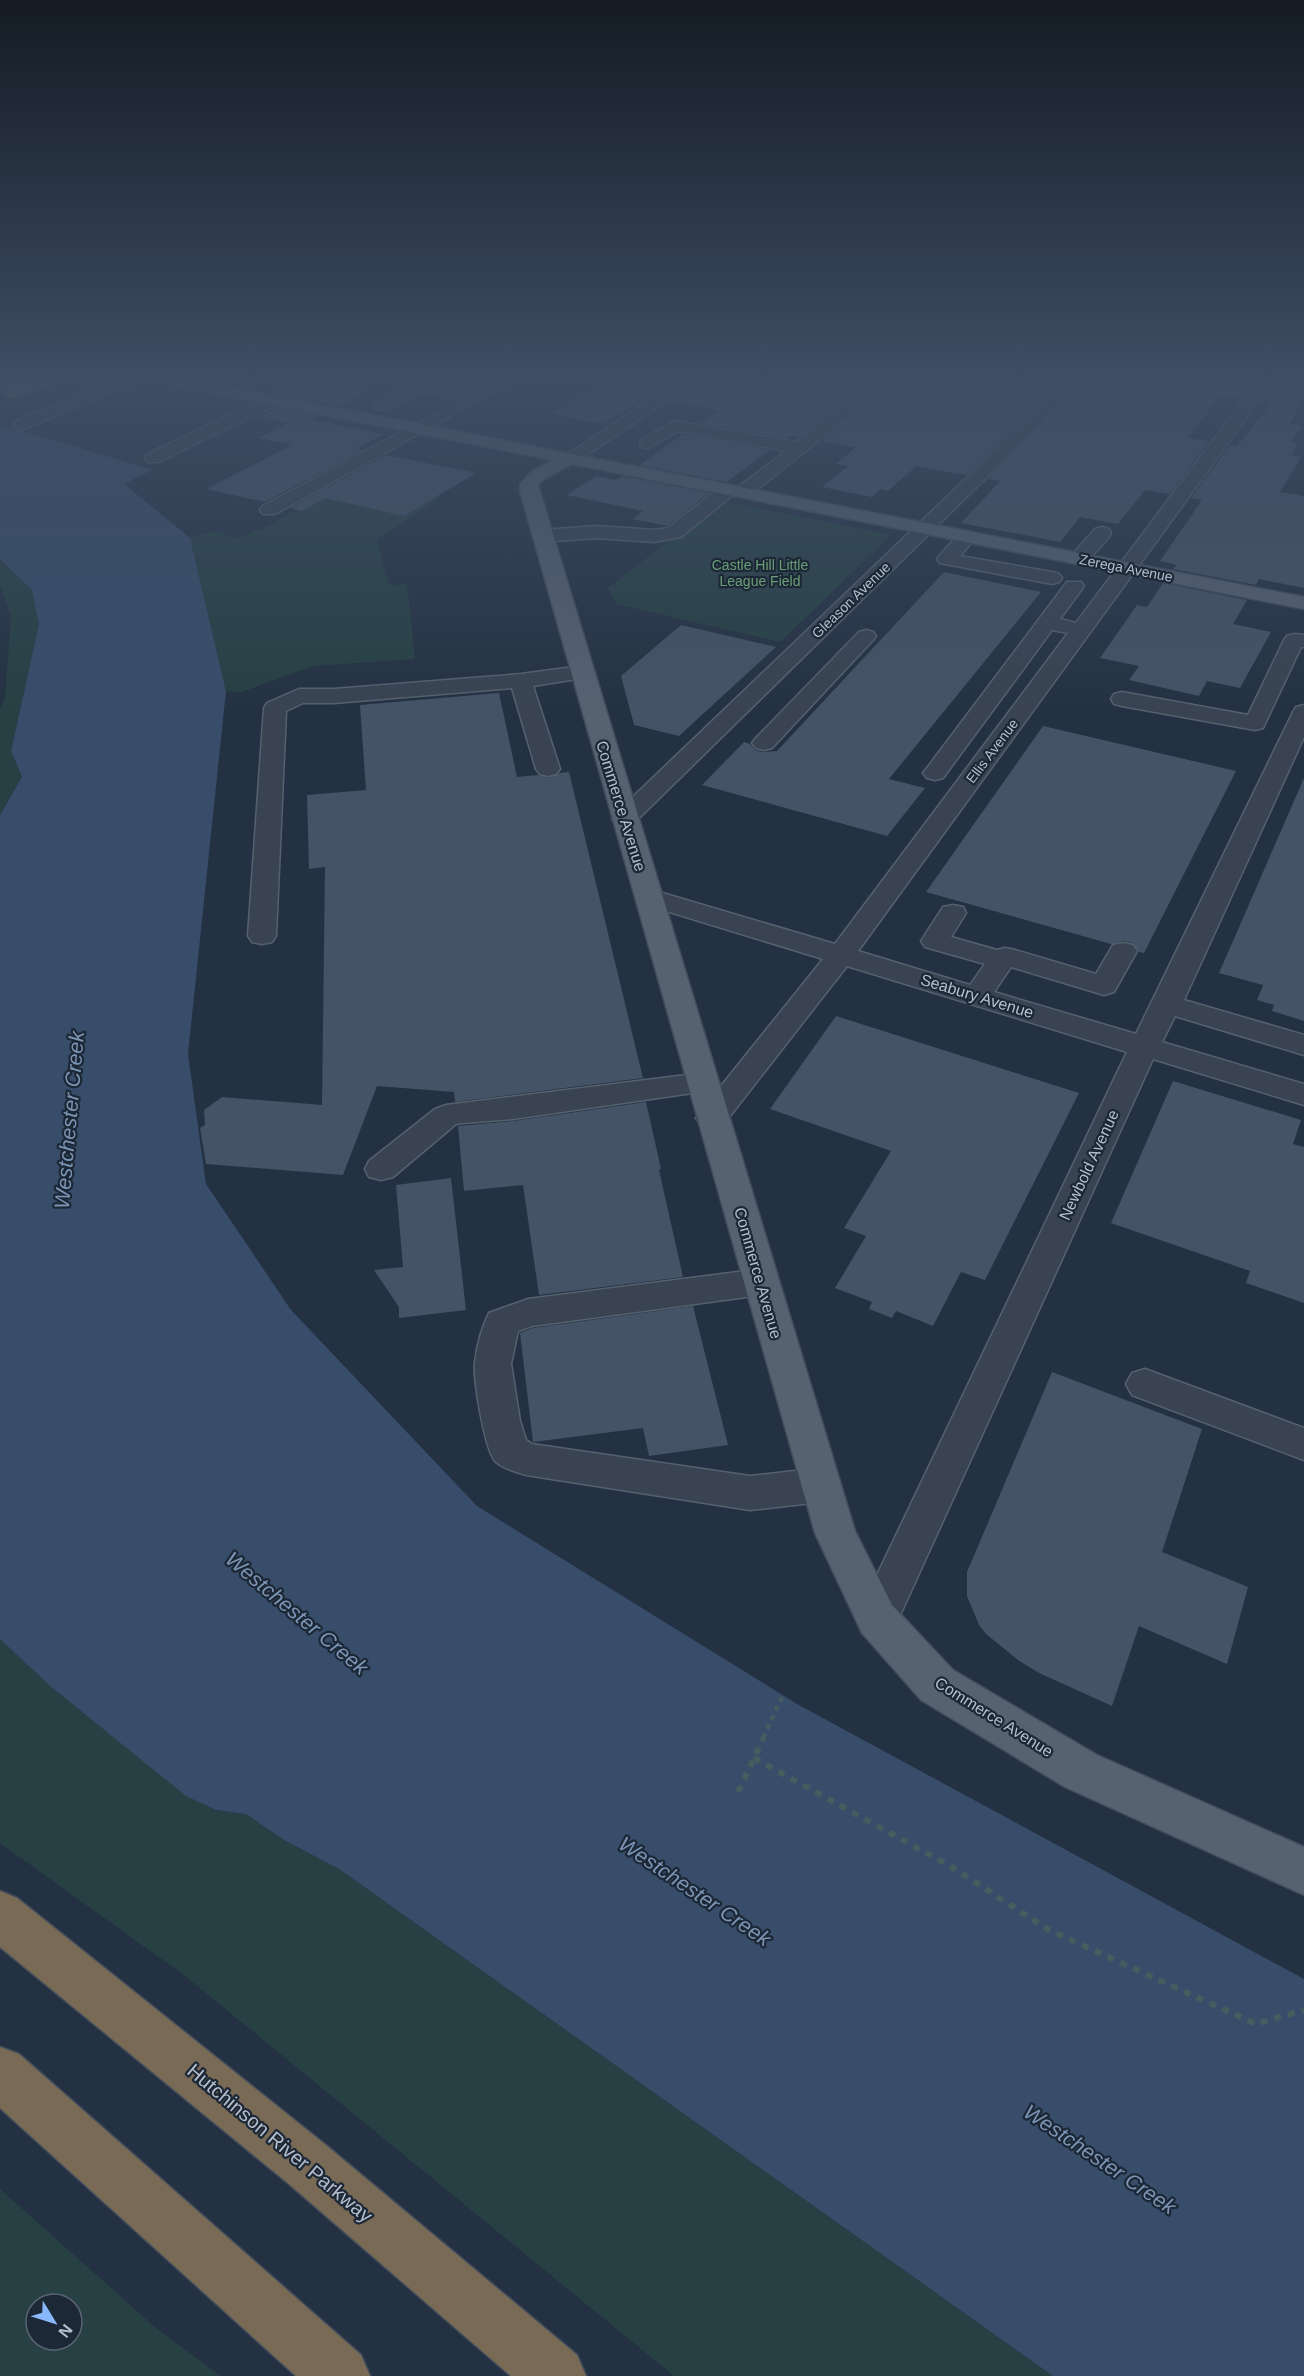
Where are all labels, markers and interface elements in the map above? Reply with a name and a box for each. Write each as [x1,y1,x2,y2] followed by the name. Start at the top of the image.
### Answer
[1078,551,1174,585] street label: Zerega Avenue
[712,557,808,589] park label: Castle Hill Little League Field
[809,559,894,641] street label: Gleason Avenue
[963,716,1021,786] street label: Ellis Avenue
[593,739,649,873] street label: Commerce Avenue
[919,971,1036,1021] street label: Seabury Avenue
[50,1029,88,1210] water label: Westchester Creek
[1056,1107,1122,1223] street label: Newbold Avenue
[731,1205,785,1341] street label: Commerce Avenue
[221,1547,374,1680] water label: Westchester Creek
[932,1674,1056,1760] street label: Commerce Avenue
[615,1832,777,1951] water label: Westchester Creek
[183,2059,377,2227] street label: Hutchinson River Parkway
[1020,2100,1182,2219] water label: Westchester Creek
[24,2292,84,2352] north arrow
[55,2321,76,2341] text: N

